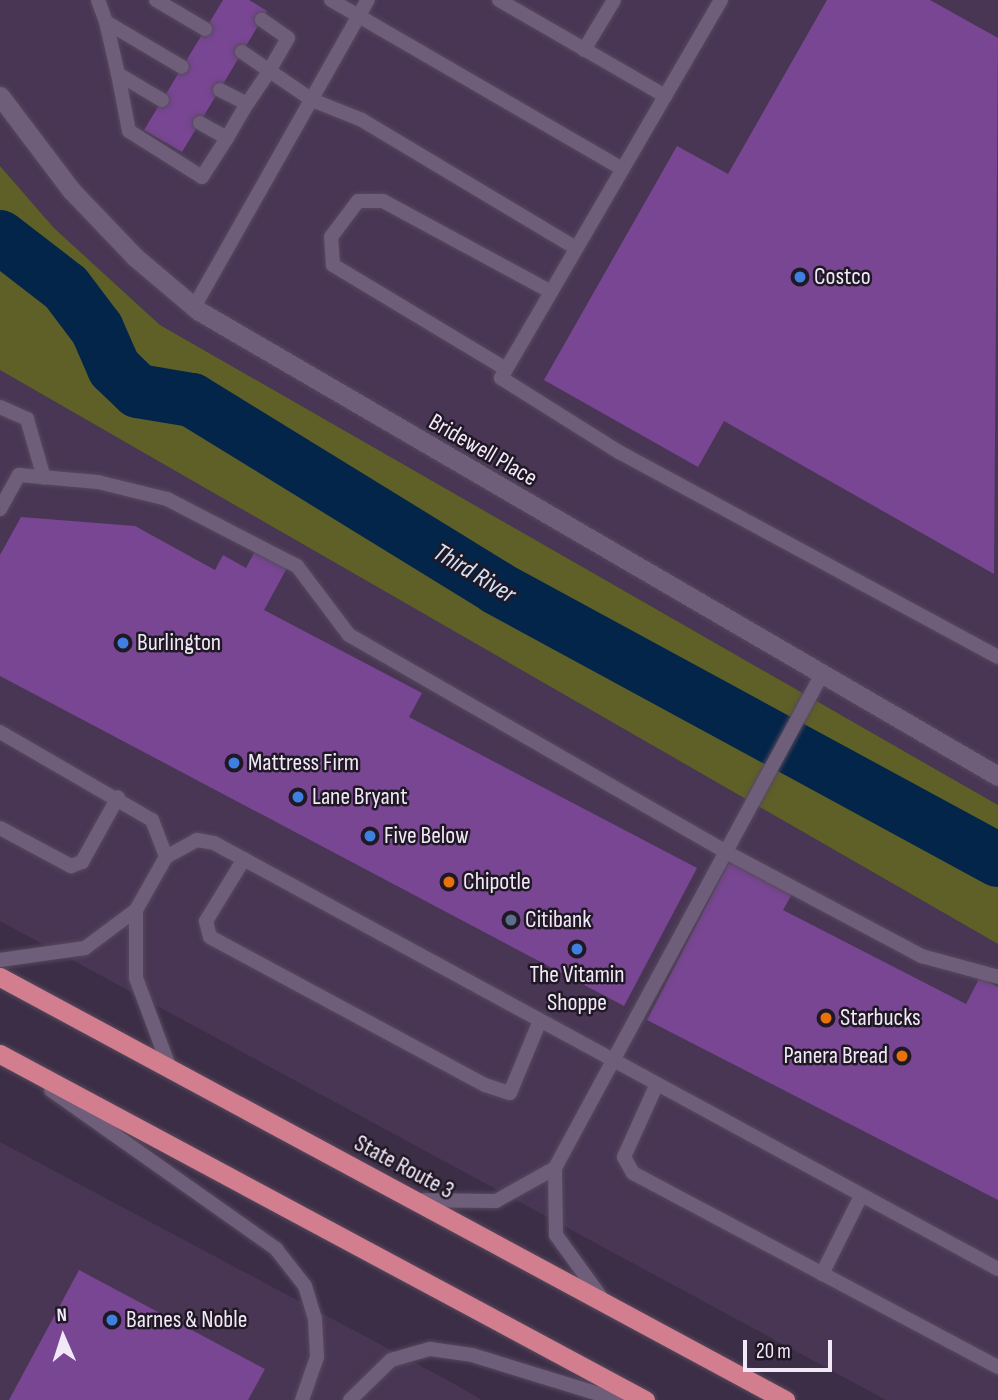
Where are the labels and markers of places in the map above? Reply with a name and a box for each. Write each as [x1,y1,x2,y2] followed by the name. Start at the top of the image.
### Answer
[814,263,871,291] place label: Costco
[792,269,808,285] marker: Costco
[137,629,221,657] place label: Burlington
[115,635,131,651] marker: Burlington
[248,749,359,777] place label: Mattress Firm
[226,755,242,771] marker: Mattress Firm
[312,783,408,811] place label: Lane Bryant
[290,789,306,805] marker: Lane Bryant
[384,822,469,850] place label: Five Below
[362,828,378,844] marker: Five Below
[463,868,531,896] place label: Chipotle
[441,874,457,890] marker: Chipotle
[525,906,592,934] place label: Citibank
[503,912,519,928] marker: Citibank
[569,941,585,957] marker: The Vitamin Shoppe
[529,961,625,1017] place label: The Vitamin Shoppe
[840,1004,921,1032] place label: Starbucks
[818,1010,834,1026] marker: Starbucks
[783,1042,888,1070] place label: Panera Bread
[894,1048,910,1064] marker: Panera Bread
[126,1306,247,1334] place label: Barnes & Noble
[104,1312,120,1328] marker: Barnes & Noble

